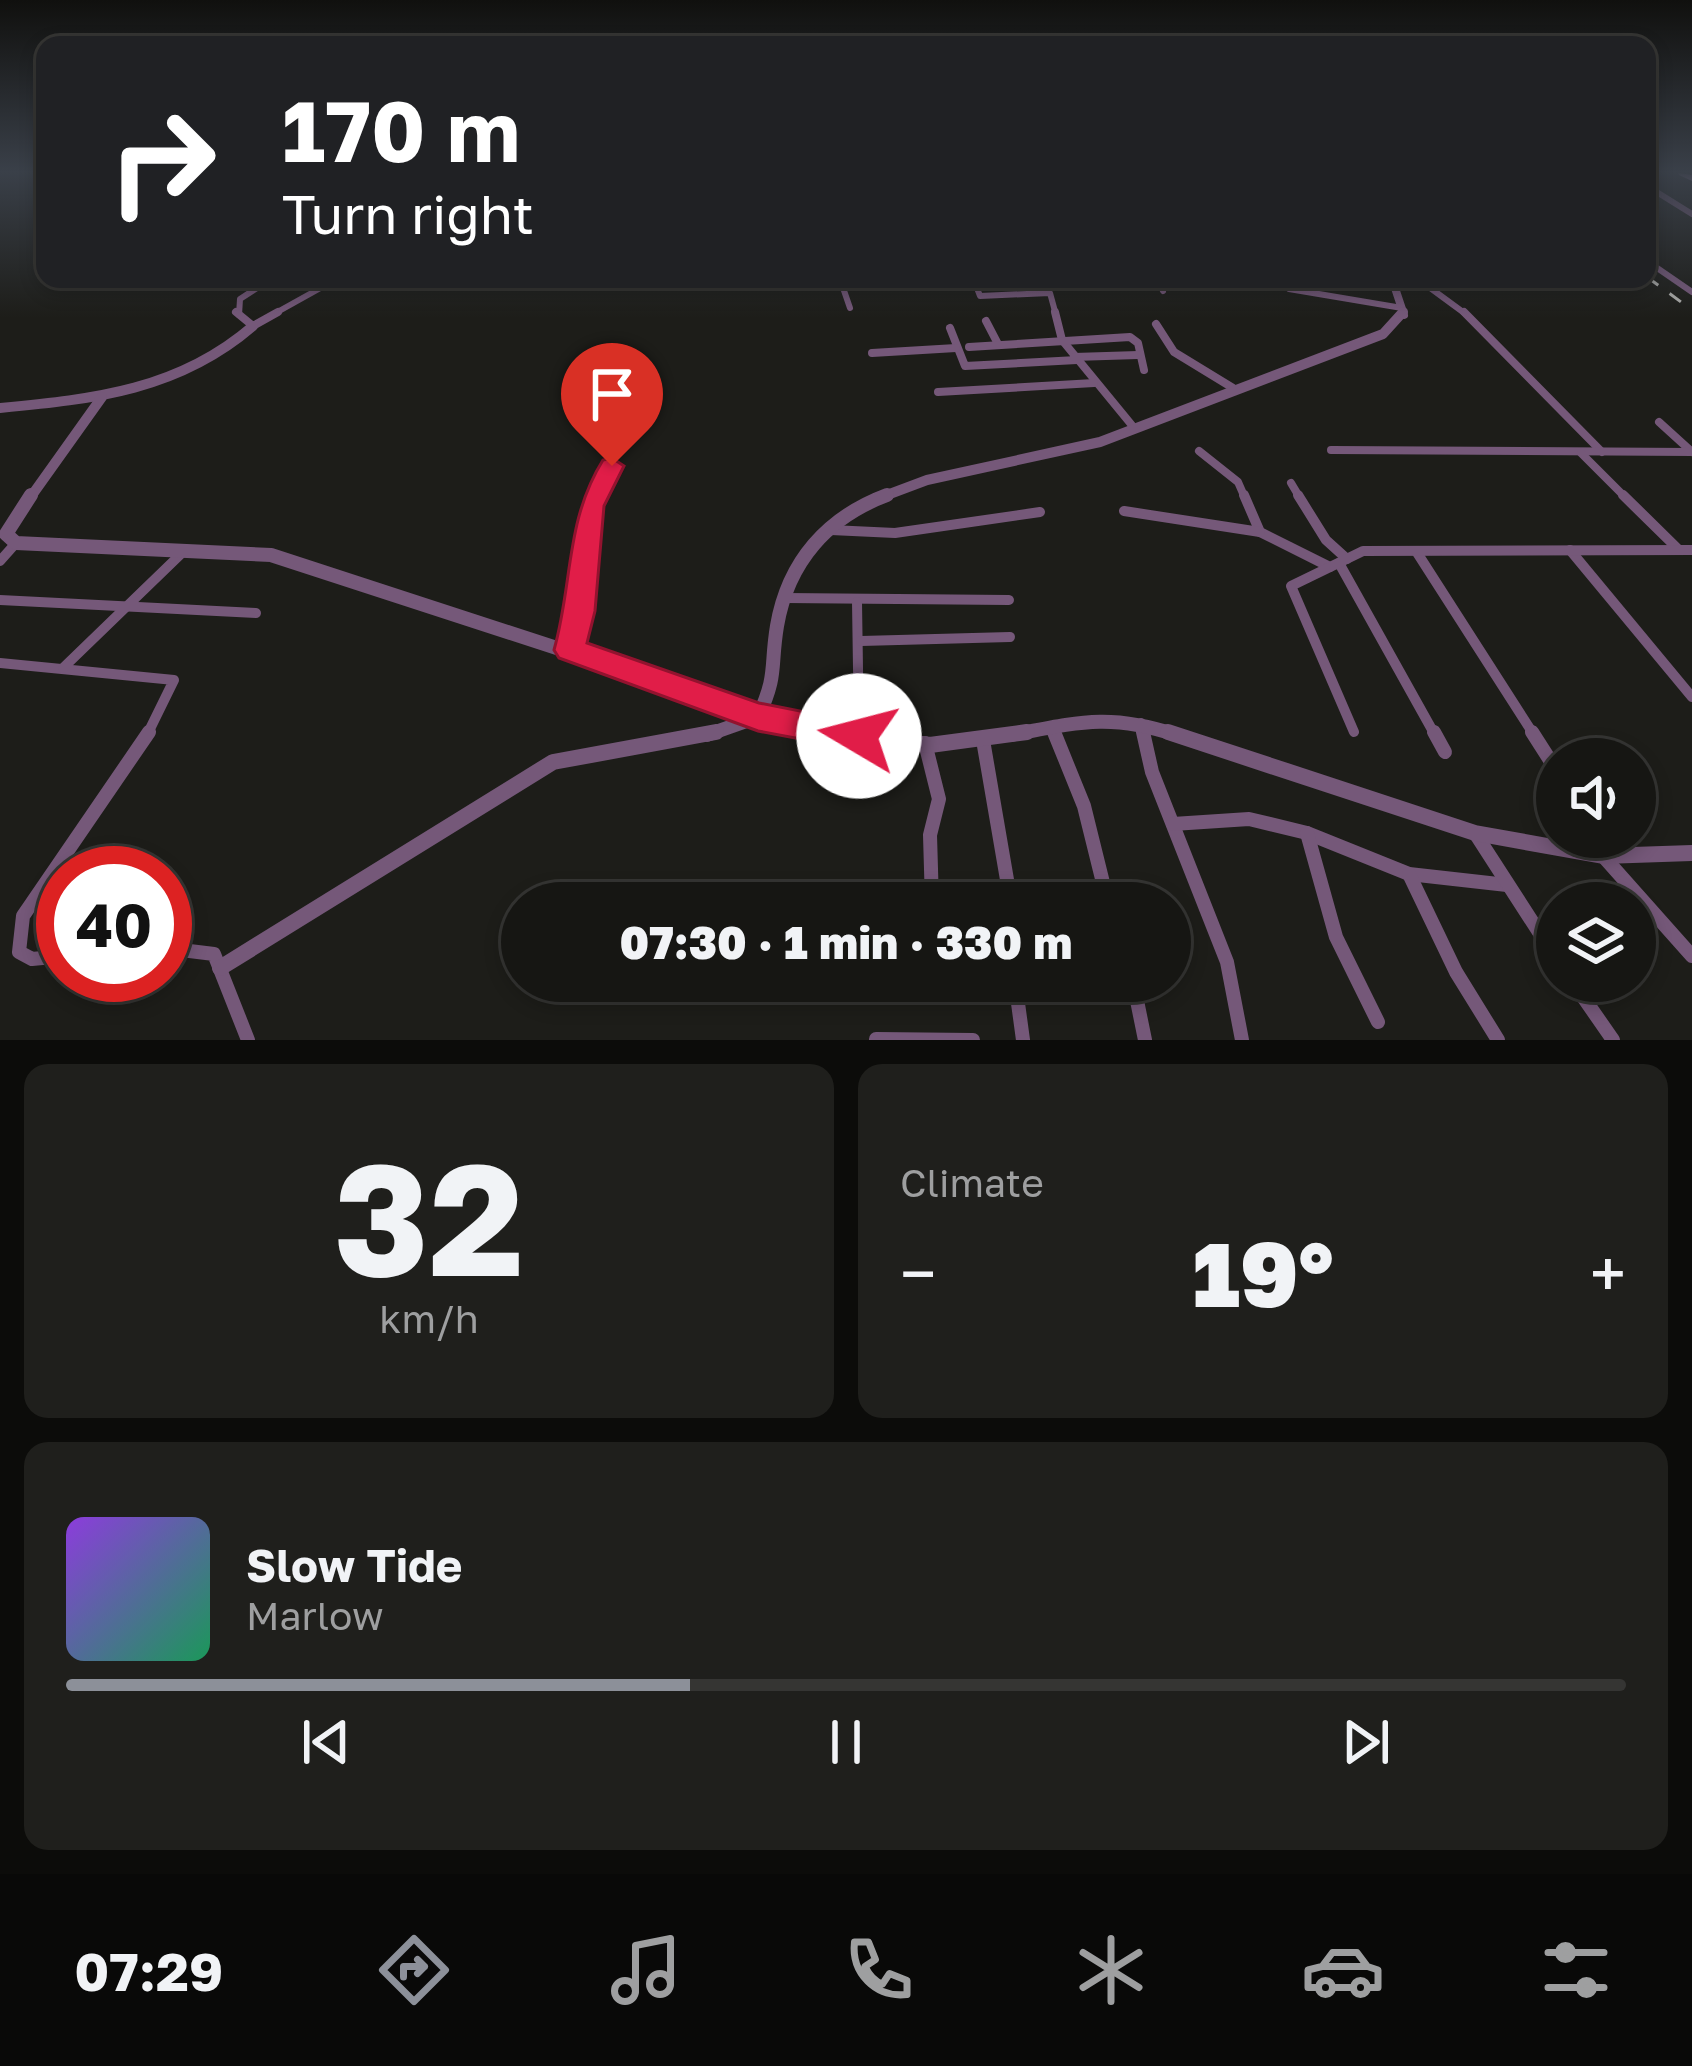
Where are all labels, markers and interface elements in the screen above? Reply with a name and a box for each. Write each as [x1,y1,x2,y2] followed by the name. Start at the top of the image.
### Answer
[282,80,520,180] text: 170 m
[84,84,240,240] icon: right
[282,181,534,246] text: Turn right
[561,343,663,466] pin
[579,361,645,427] icon: arrive
[796,673,922,799] position arrow
[1536,738,1656,1002] map controls
[1536,738,1656,858] button: sound
[36,846,192,1002] speed limit sign: 40
[1536,882,1656,1002] button: layers
[619,915,1073,969] text: 07:30 · 1 min · 330 m
[334,1123,524,1310] text: 32
[900,1159,1044,1206] text: Climate
[1192,1219,1334,1327] text: 19°
[900,1233,936,1313] text: −
[1590,1233,1626,1313] text: +
[379,1295,479,1342] text: km/h
[246,1538,462,1592] text: Slow Tide
[246,1592,383,1639] text: Marlow
[293,1709,359,1775] icon: previous
[813,1709,879,1775] icon: pause
[1333,1709,1399,1775] icon: next
[372,1928,456,2012] icon: directions
[604,1928,688,2012] icon: music
[837,1928,921,2012] icon: phone
[1069,1928,1153,2012] icon: climate
[1301,1928,1385,2012] icon: car
[1534,1928,1618,2012] icon: filters
[74,1938,223,2003] text: 07:29

